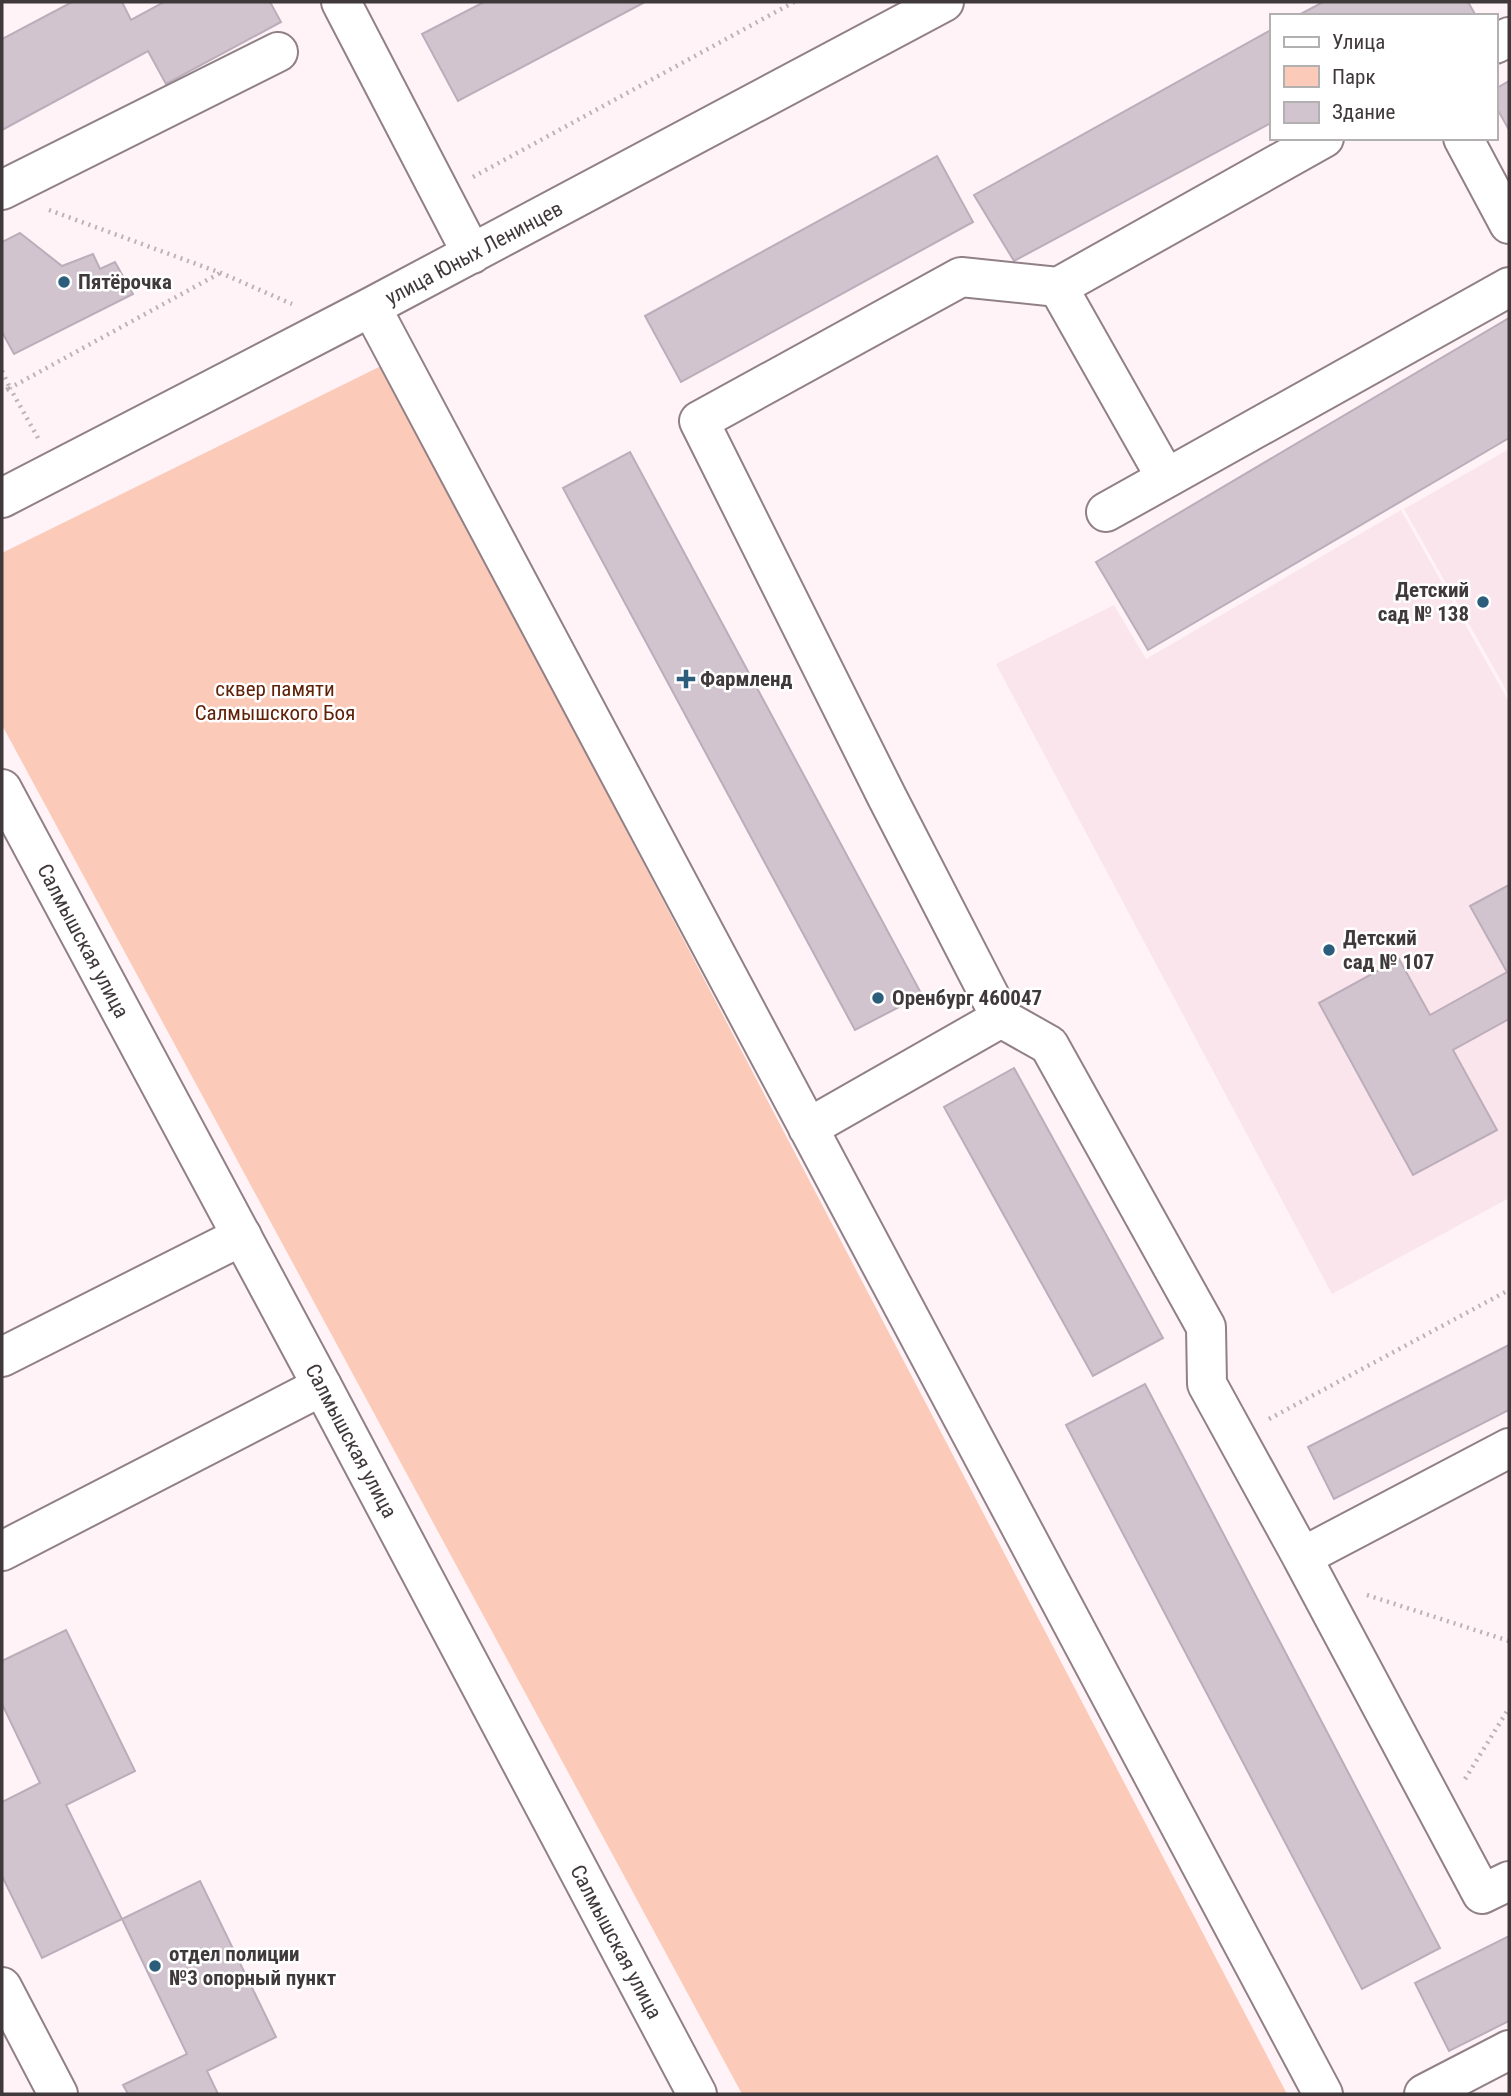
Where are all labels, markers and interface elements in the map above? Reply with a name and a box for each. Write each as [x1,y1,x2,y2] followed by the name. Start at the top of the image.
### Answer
[1270,14,1497,140] legend
[1332,30,1385,54] text: Улица
[1332,65,1376,89] text: Парк
[1332,100,1396,124] text: Здание
[381,196,567,310] street label: улица Юных Ленинцев
[78,270,172,294] place label: Пятёрочка
[56,274,72,290] marker: Пятёрочка
[1378,578,1469,626] place label: Детский сад № 138
[1475,594,1491,610] marker: Детский сад № 138
[700,667,792,691] place label: Фармленд
[678,671,694,687] marker: Фармленд
[195,677,355,725] park label: сквер памяти Салмышского Боя
[32,860,134,1022] street label: Салмышская улица
[1343,926,1434,974] place label: Детский сад № 107
[1321,942,1337,958] marker: Детский сад № 107
[892,986,1042,1010] place label: Оренбург 460047
[870,990,886,1006] marker: Оренбург 460047
[300,1360,402,1522] street label: Салмышская улица
[565,1861,667,2023] street label: Салмышская улица
[169,1942,337,1990] place label: отдел полиции №3 опорный пункт
[147,1958,163,1974] marker: отдел полиции №3 опорный пункт

